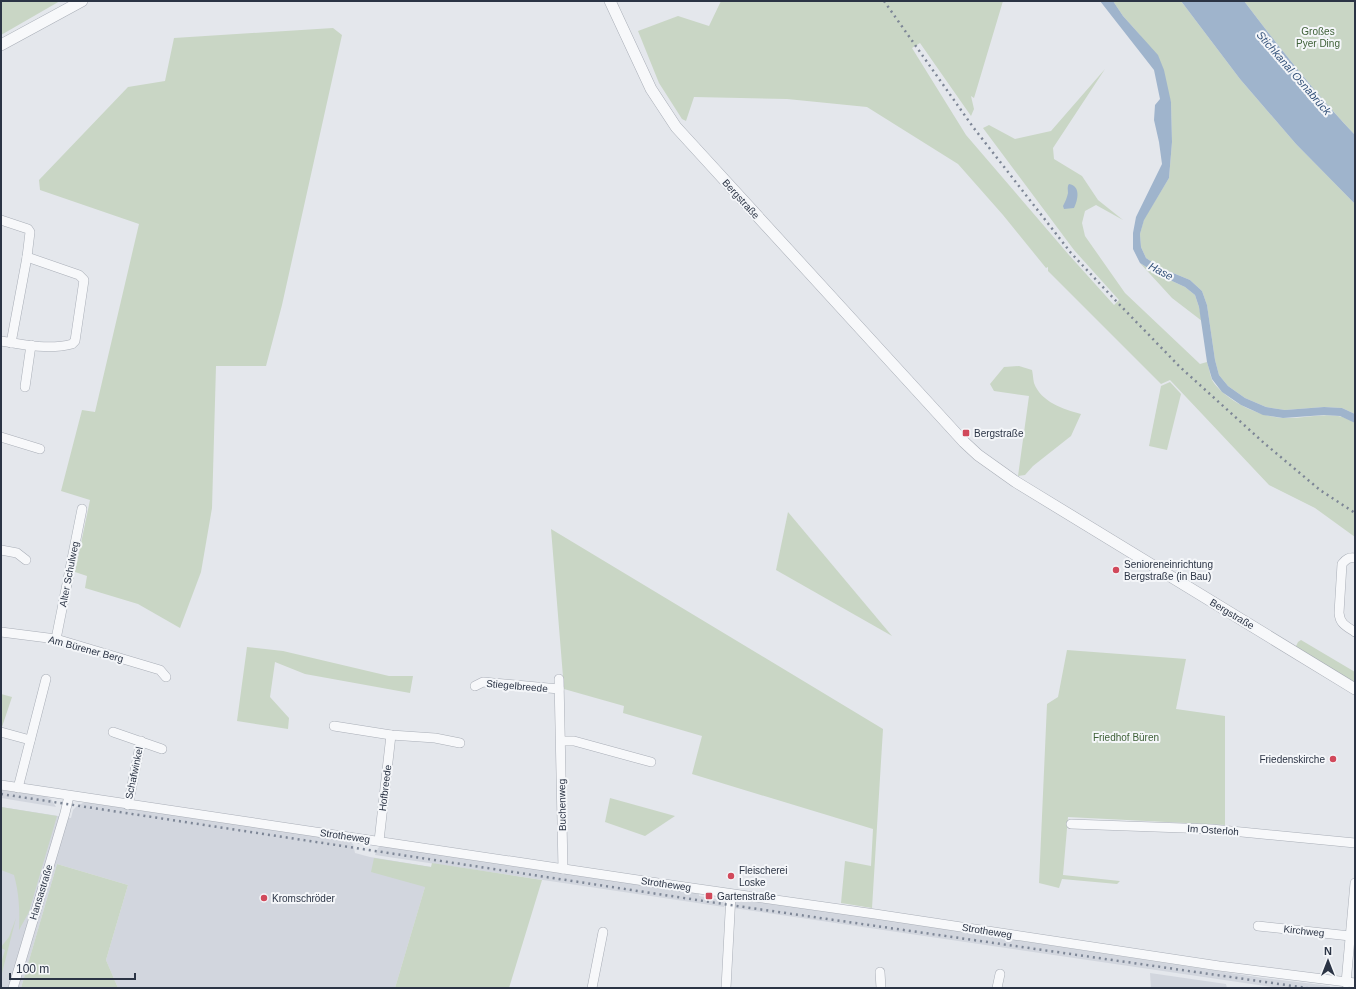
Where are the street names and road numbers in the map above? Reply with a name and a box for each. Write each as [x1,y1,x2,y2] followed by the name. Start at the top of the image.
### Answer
[720,177,762,221] street label: Bergstraße
[57,540,81,608] street label: Alter Schulweg
[1208,597,1256,632] street label: Bergstraße
[47,634,125,664] street label: Am Bürener Berg
[486,678,549,694] street label: Stiegelbreede
[123,746,145,800] street label: Schafwinkel
[377,764,393,812] street label: Hofbreede
[556,779,568,831] street label: Buchenweg
[1187,823,1239,837] street label: Im Osterloh
[319,827,371,845] street label: Strotheweg
[27,863,55,921] street label: Hansastraße
[640,875,692,893] street label: Strotheweg
[961,922,1013,940] street label: Strotheweg
[1283,923,1325,939] street label: Kirchweg

